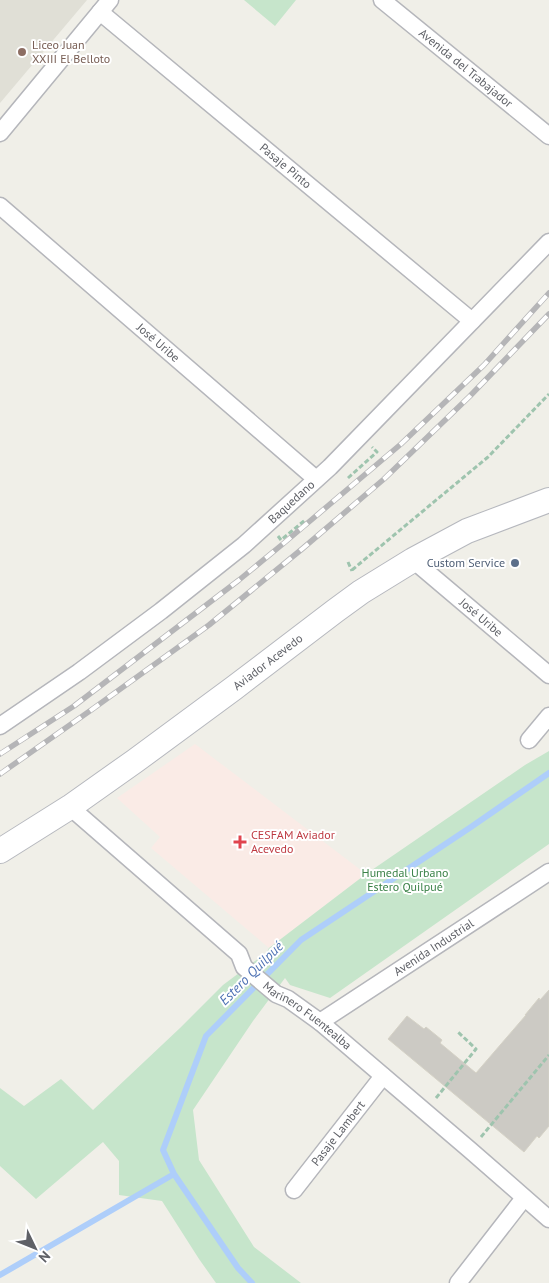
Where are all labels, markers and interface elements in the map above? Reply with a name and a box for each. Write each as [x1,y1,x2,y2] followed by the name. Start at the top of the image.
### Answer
[416,25,516,111] street label: Avenida del Trabajador
[32,37,110,66] place label: Liceo Juan XXIII El Belloto
[16,46,28,58] marker: Liceo Juan XXIII El Belloto
[257,140,315,191] street label: Pasaje Pinto
[133,319,183,365] street label: José Uribe
[265,477,317,526] street label: Baquedano
[427,555,505,570] place label: Custom Service
[509,557,521,569] marker: Custom Service
[456,594,506,640] street label: José Uribe
[230,630,306,693] street label: Aviador Acevedo
[251,827,335,856] place label: CESFAM Aviador Acevedo
[233,835,247,849] marker: CESFAM Aviador Acevedo
[362,865,448,894] park label: Humedal Urbano Estero Quilpué
[391,915,477,979] street label: Avenida Industrial
[215,937,287,1009] water label: Estero Quilpué
[260,978,355,1053] street label: Marinero Fuentealba
[308,1097,368,1169] street label: Pasaje Lambert
[10,1223,60,1273] north arrow
[35,1247,54,1266] text: N

